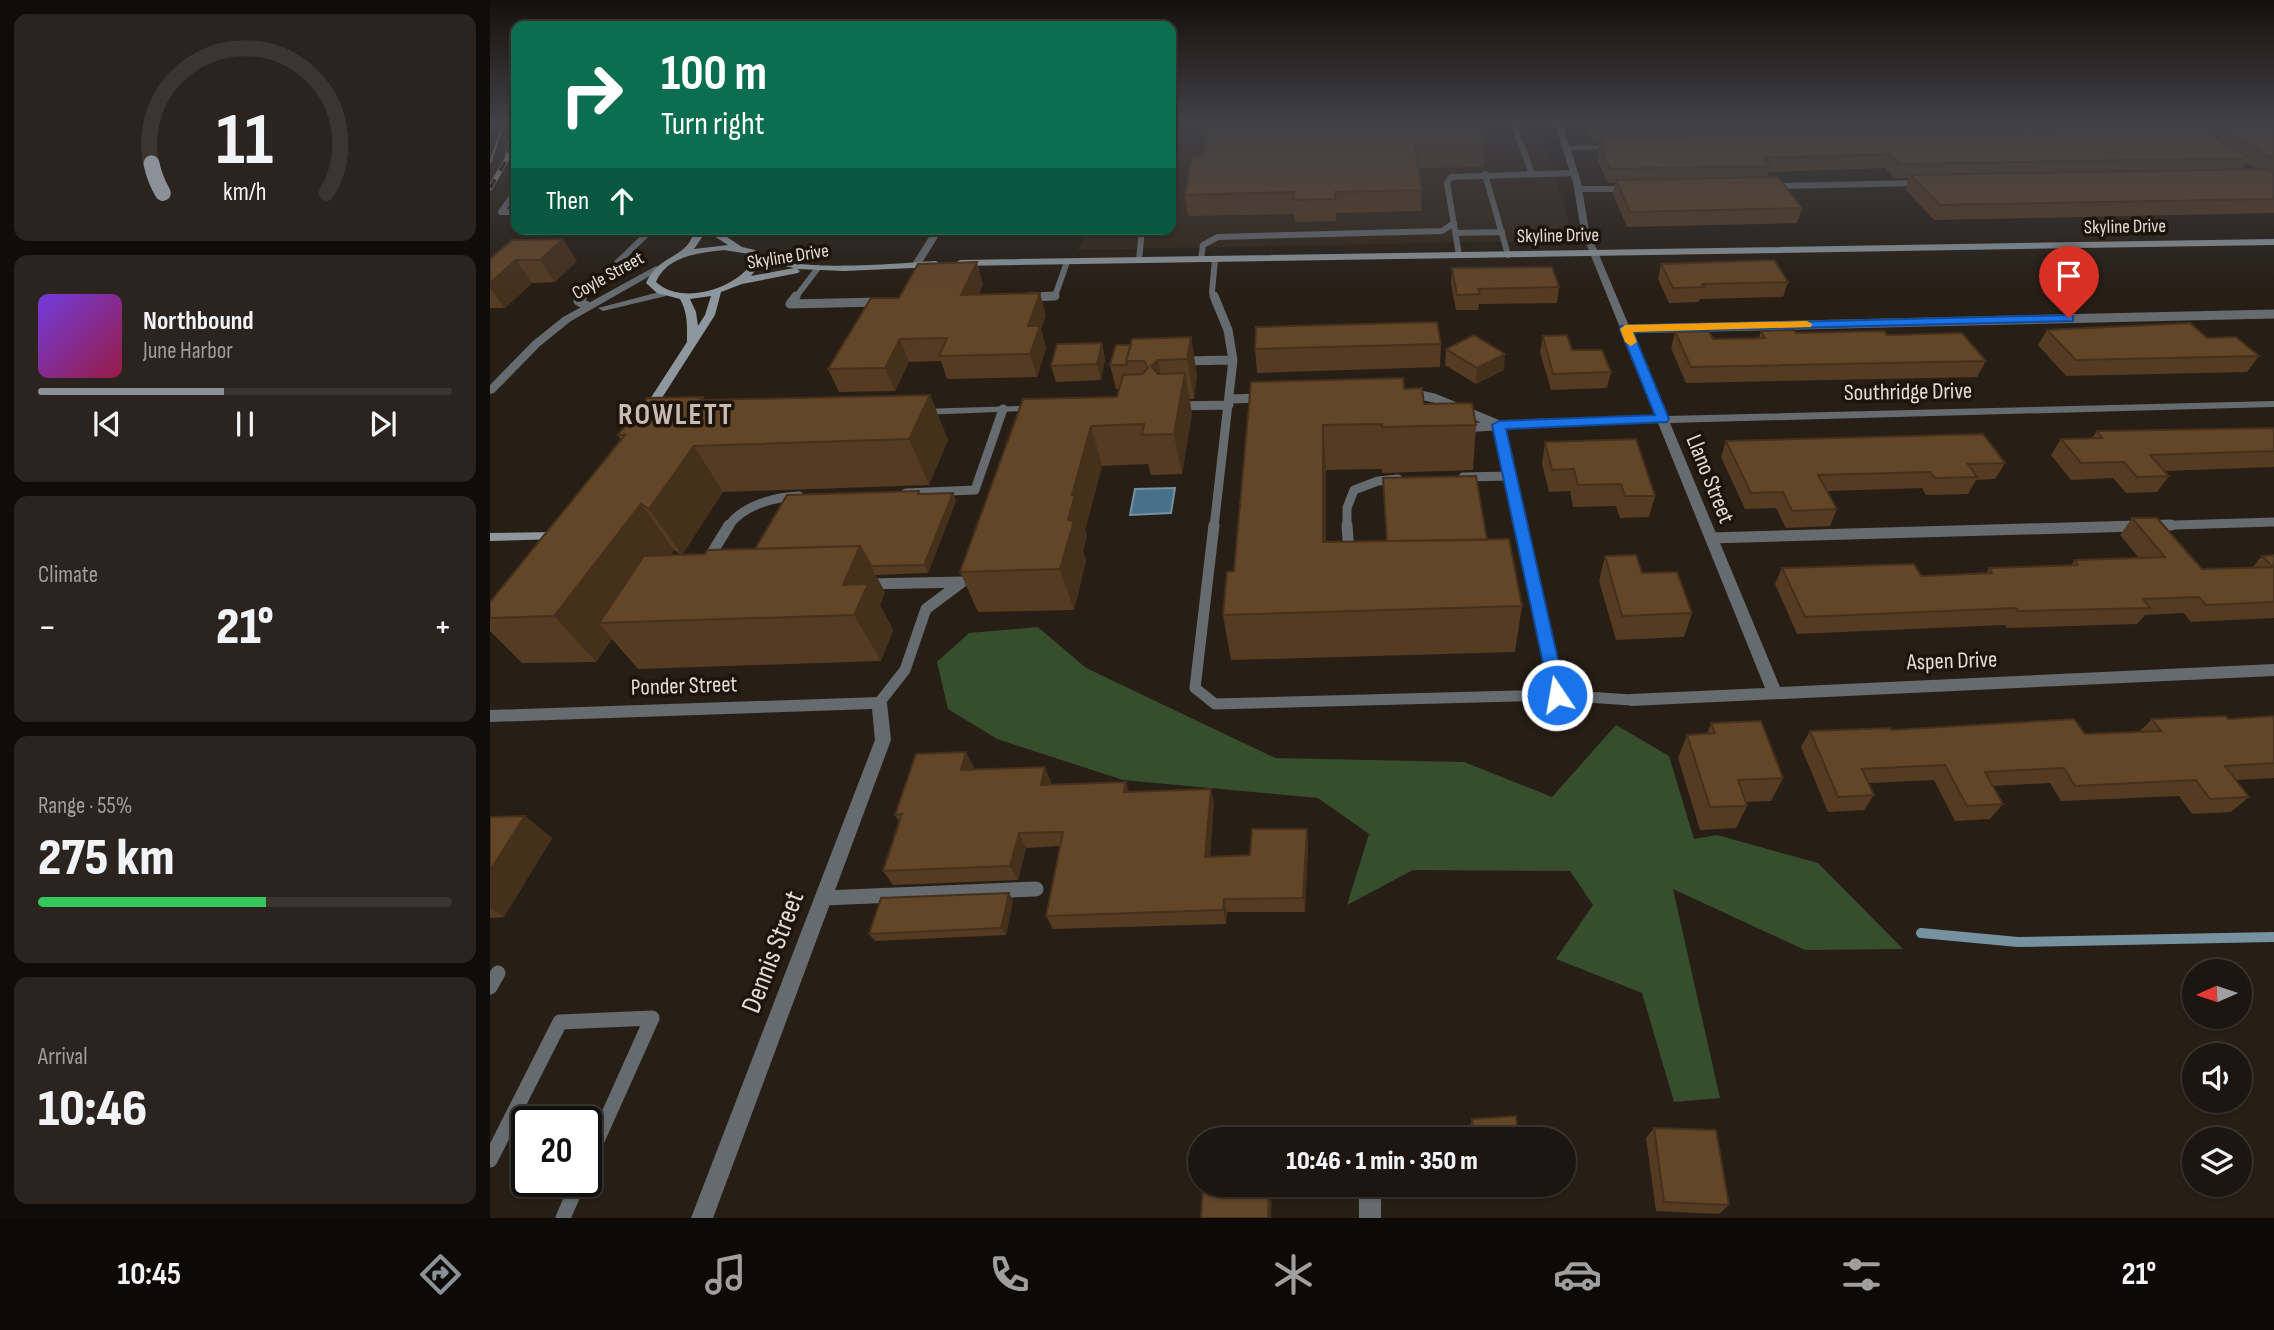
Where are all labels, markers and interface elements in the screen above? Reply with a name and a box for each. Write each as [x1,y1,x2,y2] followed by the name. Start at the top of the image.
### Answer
[661,45,767,104] text: 100 m
[546,49,637,140] icon: right
[216,98,274,186] text: 11
[661,105,765,144] text: Turn right
[223,177,267,208] text: km/h
[603,182,641,220] icon: ahead
[546,186,589,217] text: Then
[2084,215,2166,239] street label: Skyline Drive
[1517,224,1599,248] street label: Skyline Drive
[746,239,830,275] street label: Skyline Drive
[2039,246,2099,318] pin
[568,247,648,305] street label: Coyle Street
[2050,257,2088,295] icon: arrive
[143,306,254,337] text: Northbound
[143,337,233,365] text: June Harbor
[1844,377,1972,407] street label: Southridge Drive
[618,397,734,433] district label: ROWLETT
[88,405,126,443] icon: previous
[226,405,264,443] icon: pause
[364,405,402,443] icon: next
[1680,431,1740,527] street label: Llano Street
[38,561,98,589] text: Climate
[216,596,274,659] text: 21°
[38,605,57,650] text: −
[433,605,452,650] text: +
[1905,645,1998,677] street label: Aspen Drive
[1520,658,1594,732] position arrow
[630,670,738,702] street label: Ponder Street
[38,792,132,820] text: Range · 55%
[38,827,174,890] text: 275 km
[735,886,811,1018] street label: Dennis Street
[2182,959,2252,1029] north arrow
[2182,959,2252,1197] map controls
[38,1043,87,1071] text: Arrival
[2182,1043,2252,1113] button: sound
[38,1078,147,1141] text: 10:46
[511,1106,602,1197] speed limit sign: 20
[2182,1127,2252,1197] button: layers
[1286,1146,1478,1177] text: 10:46 · 1 min · 350 m
[416,1250,465,1299] icon: directions
[701,1250,750,1299] icon: music
[985,1250,1034,1299] icon: phone
[1269,1250,1318,1299] icon: climate
[1553,1250,1602,1299] icon: car
[1837,1250,1886,1299] icon: filters
[118,1255,181,1294] text: 10:45
[2122,1255,2156,1294] text: 21°

